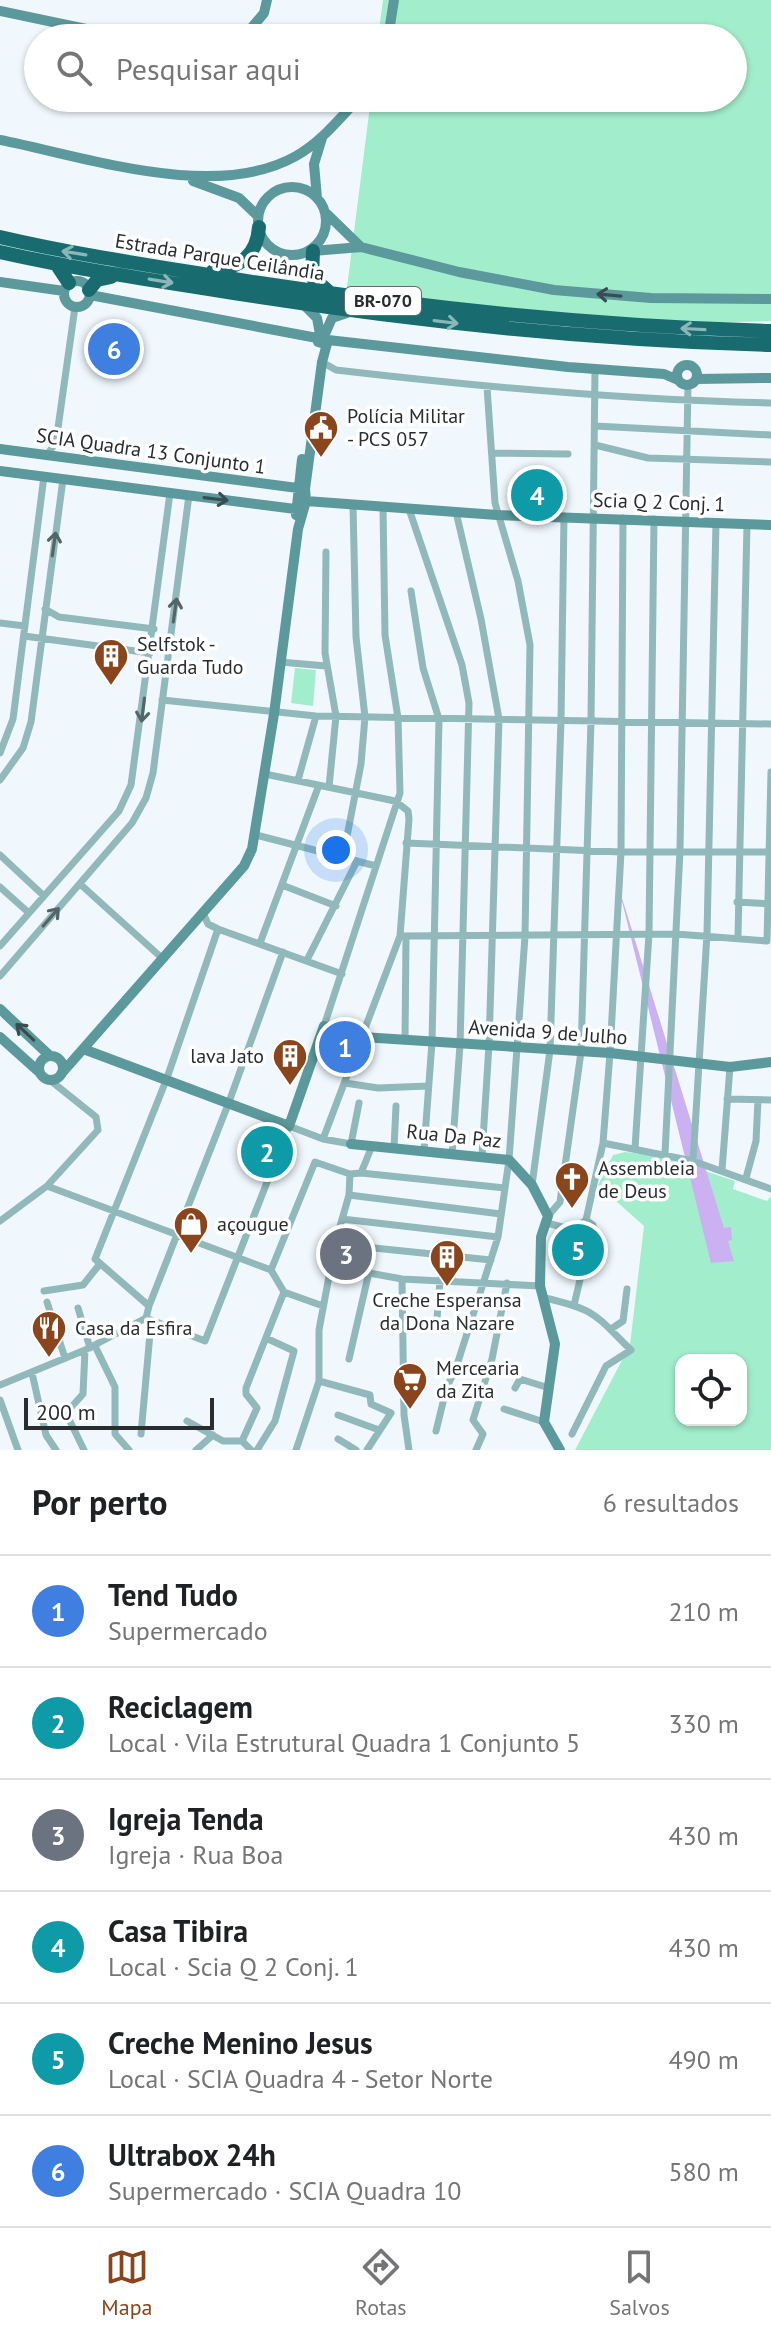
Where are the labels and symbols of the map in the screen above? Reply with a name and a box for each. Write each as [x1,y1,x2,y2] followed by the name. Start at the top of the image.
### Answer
[113,228,327,286] street label: Estrada Parque Ceilândia
[62,245,87,260] one-way arrow
[148,275,173,290] one-way arrow
[345,287,421,315] road number: BR-070
[596,287,623,302] one-way arrow
[433,315,458,330] one-way arrow
[88,319,140,379] pin: 6
[680,321,707,336] one-way arrow
[347,403,465,452] place label: Polícia Militar - PCS 057
[302,409,340,459] public building icon: Polícia Militar - PCS 057
[35,422,267,480] street label: SCIA Quadra 13 Conjunto 1
[511,465,563,525] pin: 4
[592,487,726,517] street label: Scia Q 2 Conj. 1
[203,492,228,507] one-way arrow
[47,532,62,558] one-way arrow
[168,598,183,623] one-way arrow
[137,631,243,680] place label: Selfstok - Guarda Tudo
[92,637,130,687] building icon: Selfstok - Guarda Tudo
[135,696,150,722] one-way arrow
[316,830,356,870] your location
[42,908,60,928] one-way arrow
[468,1013,628,1051] street label: Avenida 9 de Julho
[319,1017,371,1077] pin: 1
[15,1023,35,1042] one-way arrow
[271,1037,309,1087] building icon: lava Jato
[190,1043,264,1069] place label: lava Jato
[405,1118,503,1154] street label: Rua Da Paz
[241,1122,293,1182] pin: 2
[598,1155,695,1204] place label: Assembleia de Deus
[553,1160,591,1210] church icon: Assembleia de Deus
[172,1205,210,1255] shop icon: açougue
[217,1211,289,1237] place label: açougue
[552,1220,604,1280] pin: 5
[320,1224,372,1284] pin: 3
[428,1238,466,1288] building icon: Creche Esperansa da Dona Nazare
[372,1287,522,1336] place label: Creche Esperansa da Dona Nazare
[30,1309,68,1359] restaurant icon: Casa da Esfira
[75,1315,192,1341] place label: Casa da Esfira
[436,1355,520,1404] place label: Mercearia da Zita
[391,1361,429,1411] supermarket icon: Mercearia da Zita
[24,1394,214,1430] scale bar

